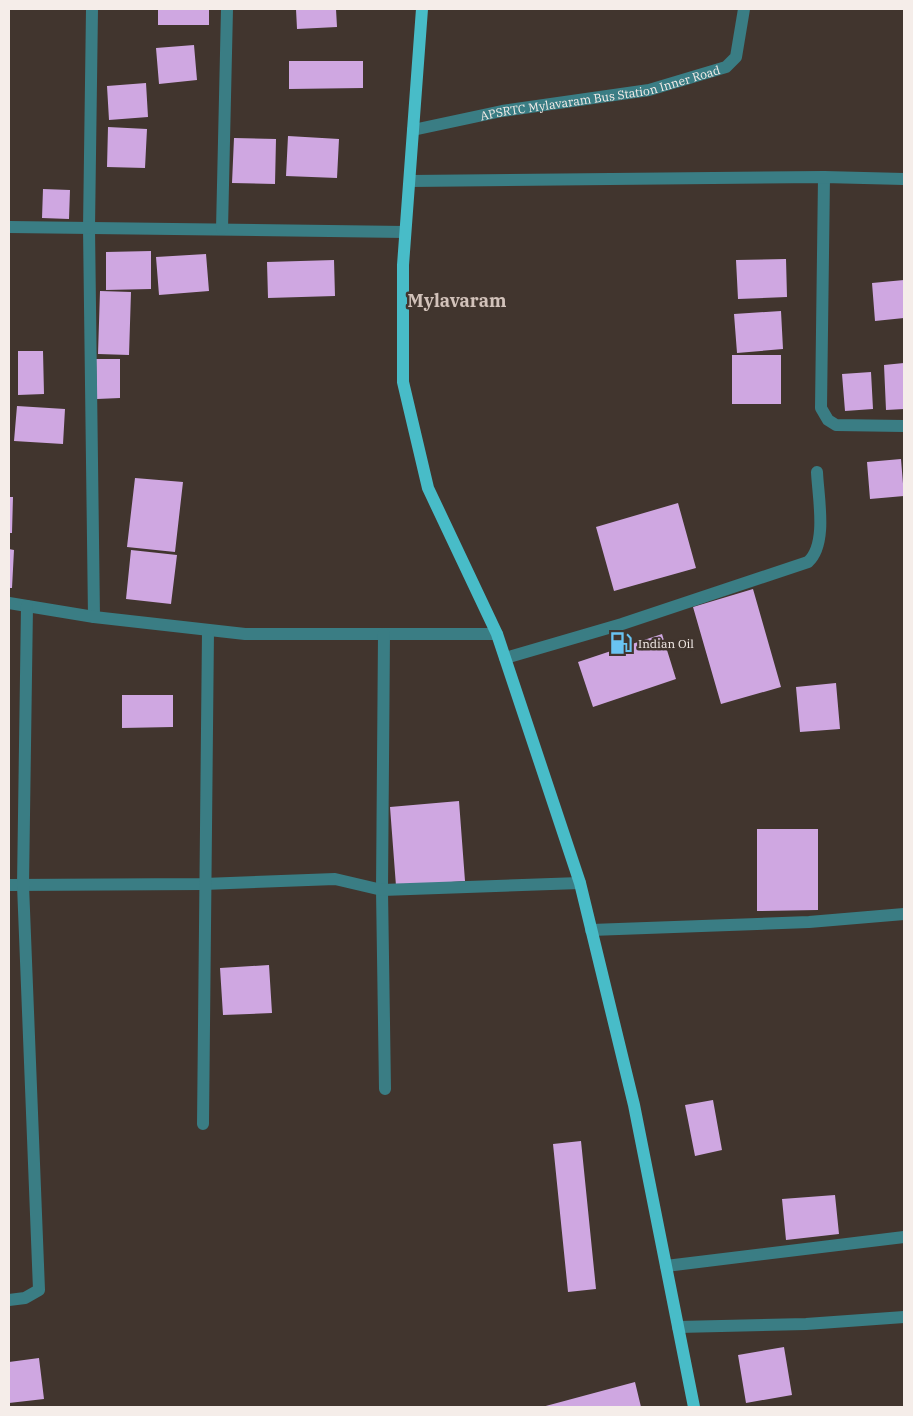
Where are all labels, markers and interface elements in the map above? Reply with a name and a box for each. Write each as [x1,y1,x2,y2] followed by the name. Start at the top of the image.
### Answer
[479,62,722,123] street label: APSRTC Mylavaram Bus Station Inner Road
[408,289,507,312] district label: Mylavaram
[608,630,634,656] fuel station icon: Indian Oil
[638,636,694,651] place label: Indian Oil

